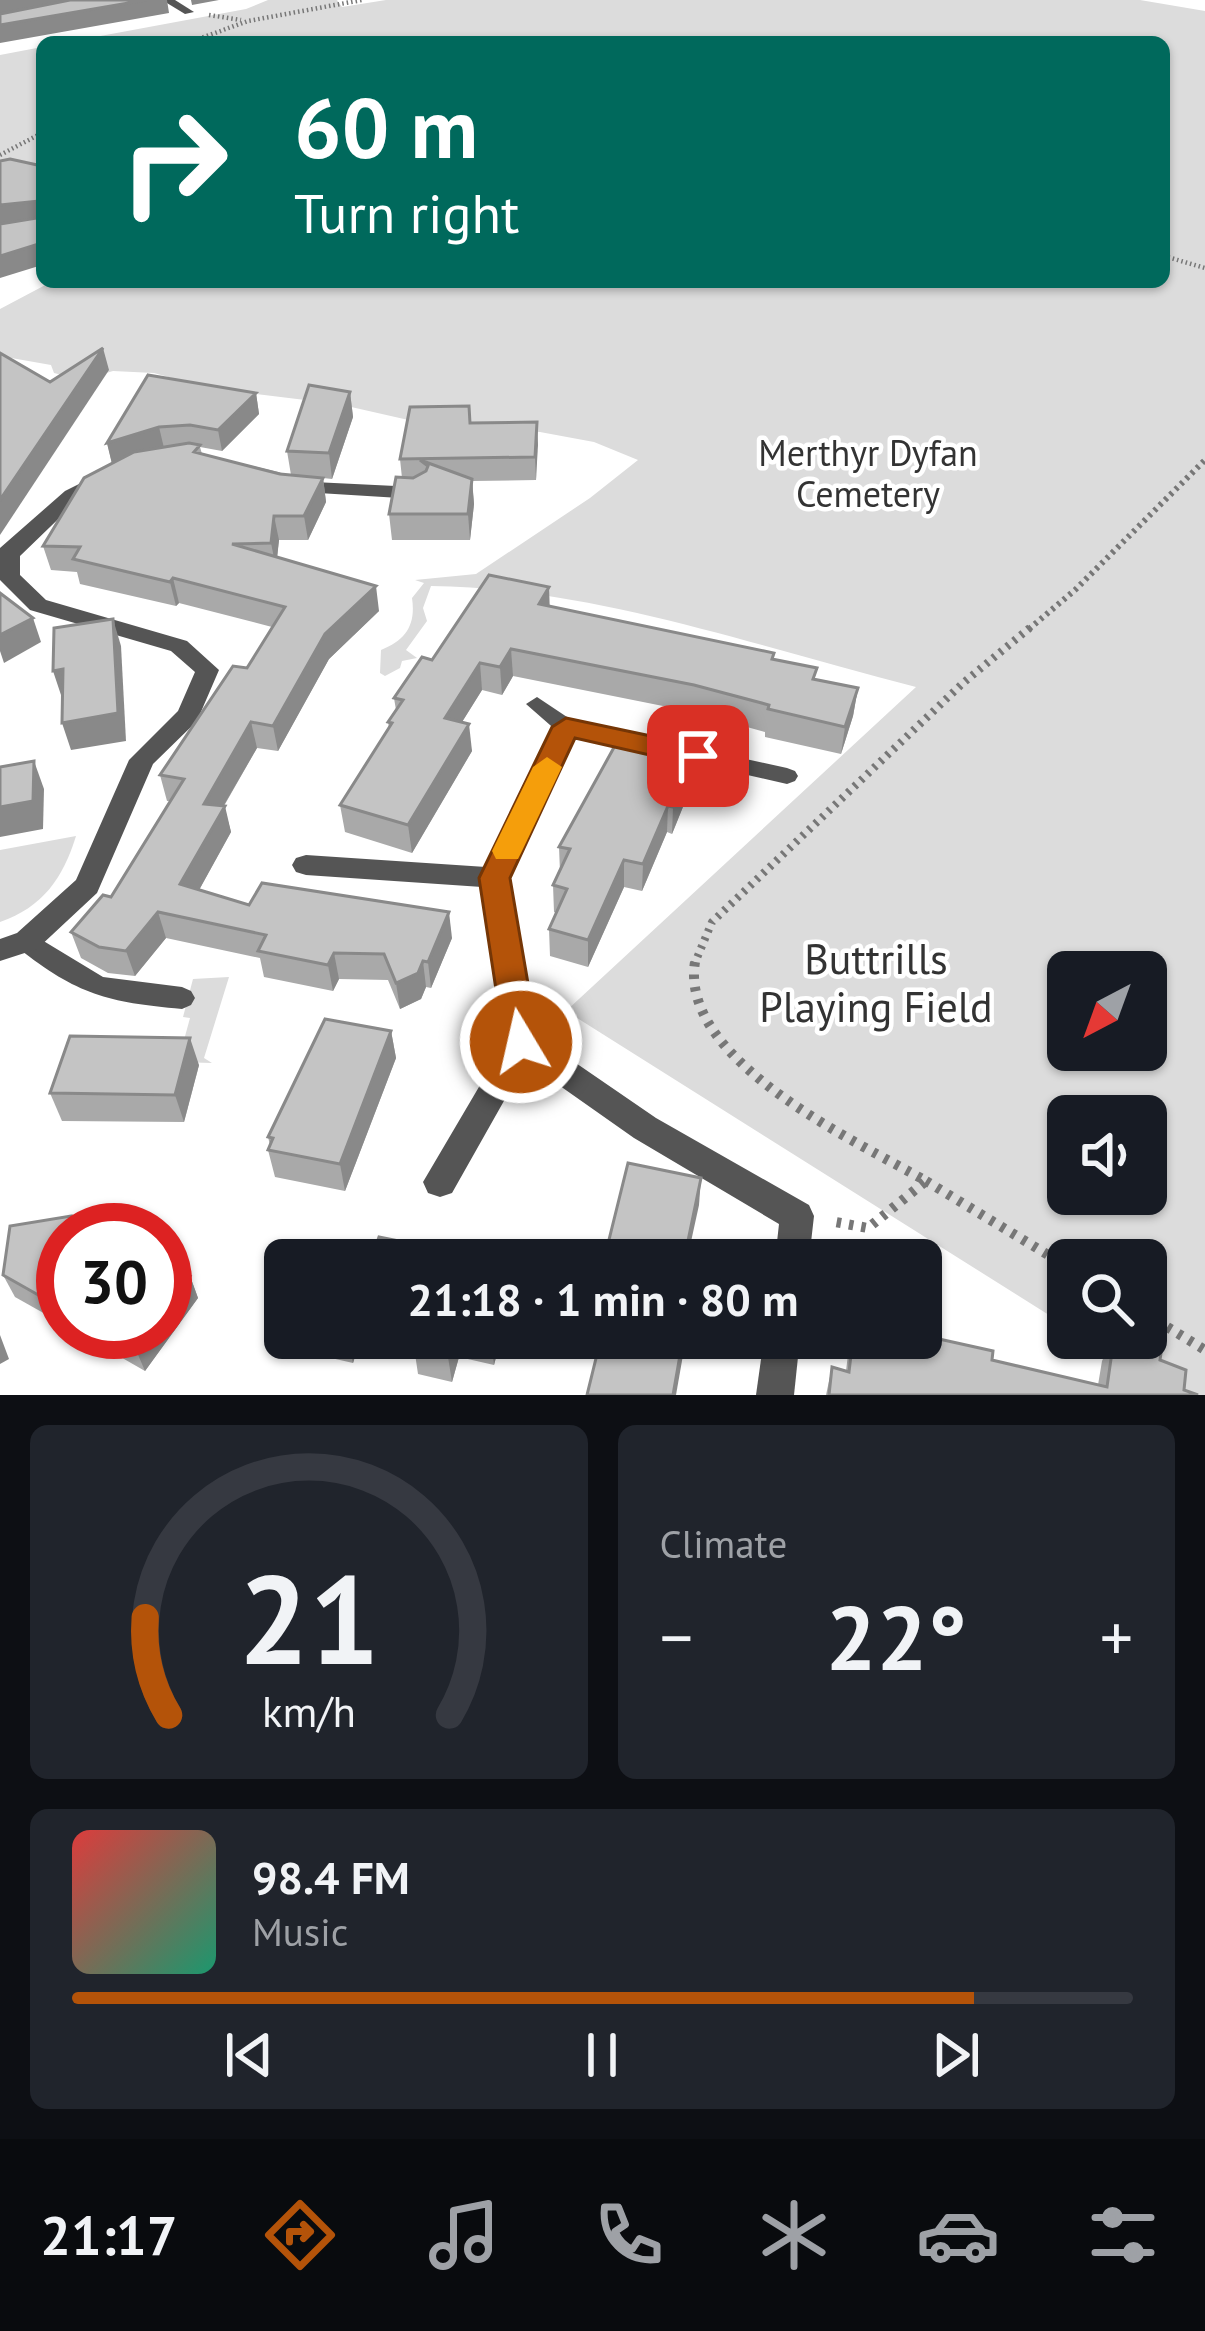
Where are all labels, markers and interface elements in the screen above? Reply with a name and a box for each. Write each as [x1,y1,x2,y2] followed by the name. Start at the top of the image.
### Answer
[294,72,478,181] text: 60 m
[96,84,252,240] icon: right
[294,178,519,248] text: Turn right
[758,429,978,517] park label: Merthyr Dyfan Cemetery
[647,705,749,807] pin
[665,723,731,789] icon: arrive
[759,931,993,1034] park label: Buttrills Playing Field
[1047,951,1167,1071] north arrow
[1047,951,1167,1359] map controls
[458,979,584,1105] position arrow
[1047,1095,1167,1215] button: sound
[36,1203,192,1359] speed limit sign: 30
[1047,1239,1167,1359] button: search
[408,1270,798,1328] text: 21:18 · 1 min · 80 m
[660,1518,787,1569] text: Climate
[238,1537,380,1698] text: 21
[826,1578,967,1695] text: 22°
[660,1594,693,1679] text: −
[1100,1594,1133,1679] text: +
[262,1683,356,1739] text: km/h
[252,1848,410,1906] text: 98.4 FM
[252,1906,348,1957] text: Music
[216,2022,282,2088] icon: previous
[569,2022,635,2088] icon: pause
[923,2022,989,2088] icon: next
[258,2193,342,2277] icon: directions
[422,2193,506,2277] icon: music
[587,2193,671,2277] icon: phone
[752,2193,836,2277] icon: climate
[916,2193,1000,2277] icon: car
[1081,2193,1165,2277] icon: filters
[40,2200,177,2270] text: 21:17

